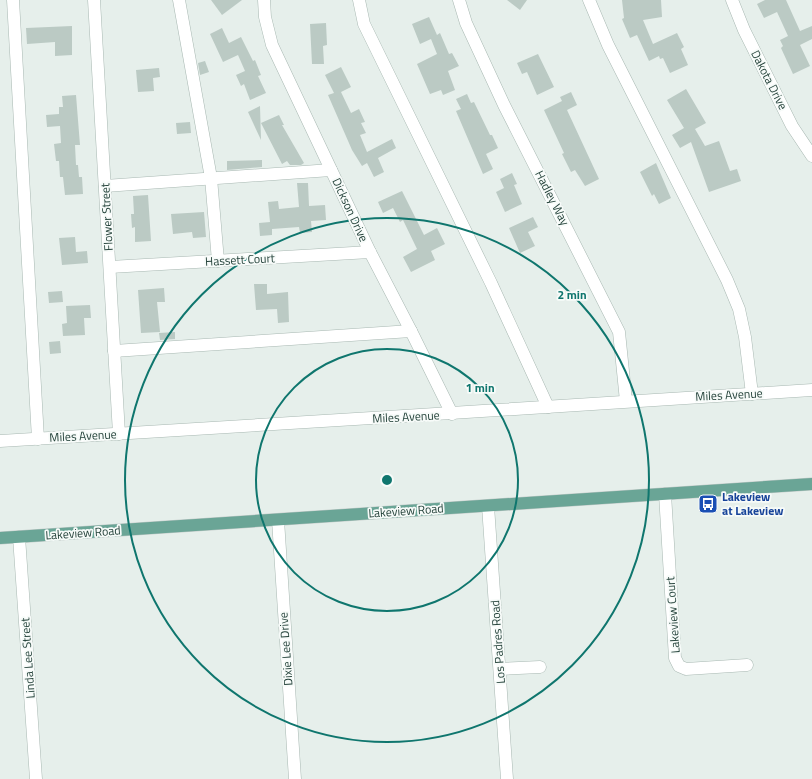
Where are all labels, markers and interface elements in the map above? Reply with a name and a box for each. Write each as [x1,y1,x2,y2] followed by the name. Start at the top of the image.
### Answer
[746,47,793,113] street label: Dakota Drive
[530,167,575,229] street label: Hadley Way
[327,175,374,245] street label: Dickson Drive
[95,182,118,252] street label: Flower Street
[205,248,276,271] street label: Hassett Court
[557,285,587,304] text: 2 min
[465,378,495,397] text: 1 min
[695,383,763,406] street label: Miles Avenue
[372,405,440,428] street label: Miles Avenue
[49,424,117,447] street label: Miles Avenue
[380,473,394,487] centre of rings
[722,487,784,520] place label: Lakeview at Lakeview
[697,493,719,515] bus stop icon: Lakeview at Lakeview
[368,498,444,523] street label: Lakeview Road
[45,520,121,545] street label: Lakeview Road
[660,575,685,654] street label: Lakeview Court
[485,599,510,685] street label: Los Padres Road
[273,612,298,687] street label: Dixie Lee Drive
[15,616,40,699] street label: Linda Lee Street

